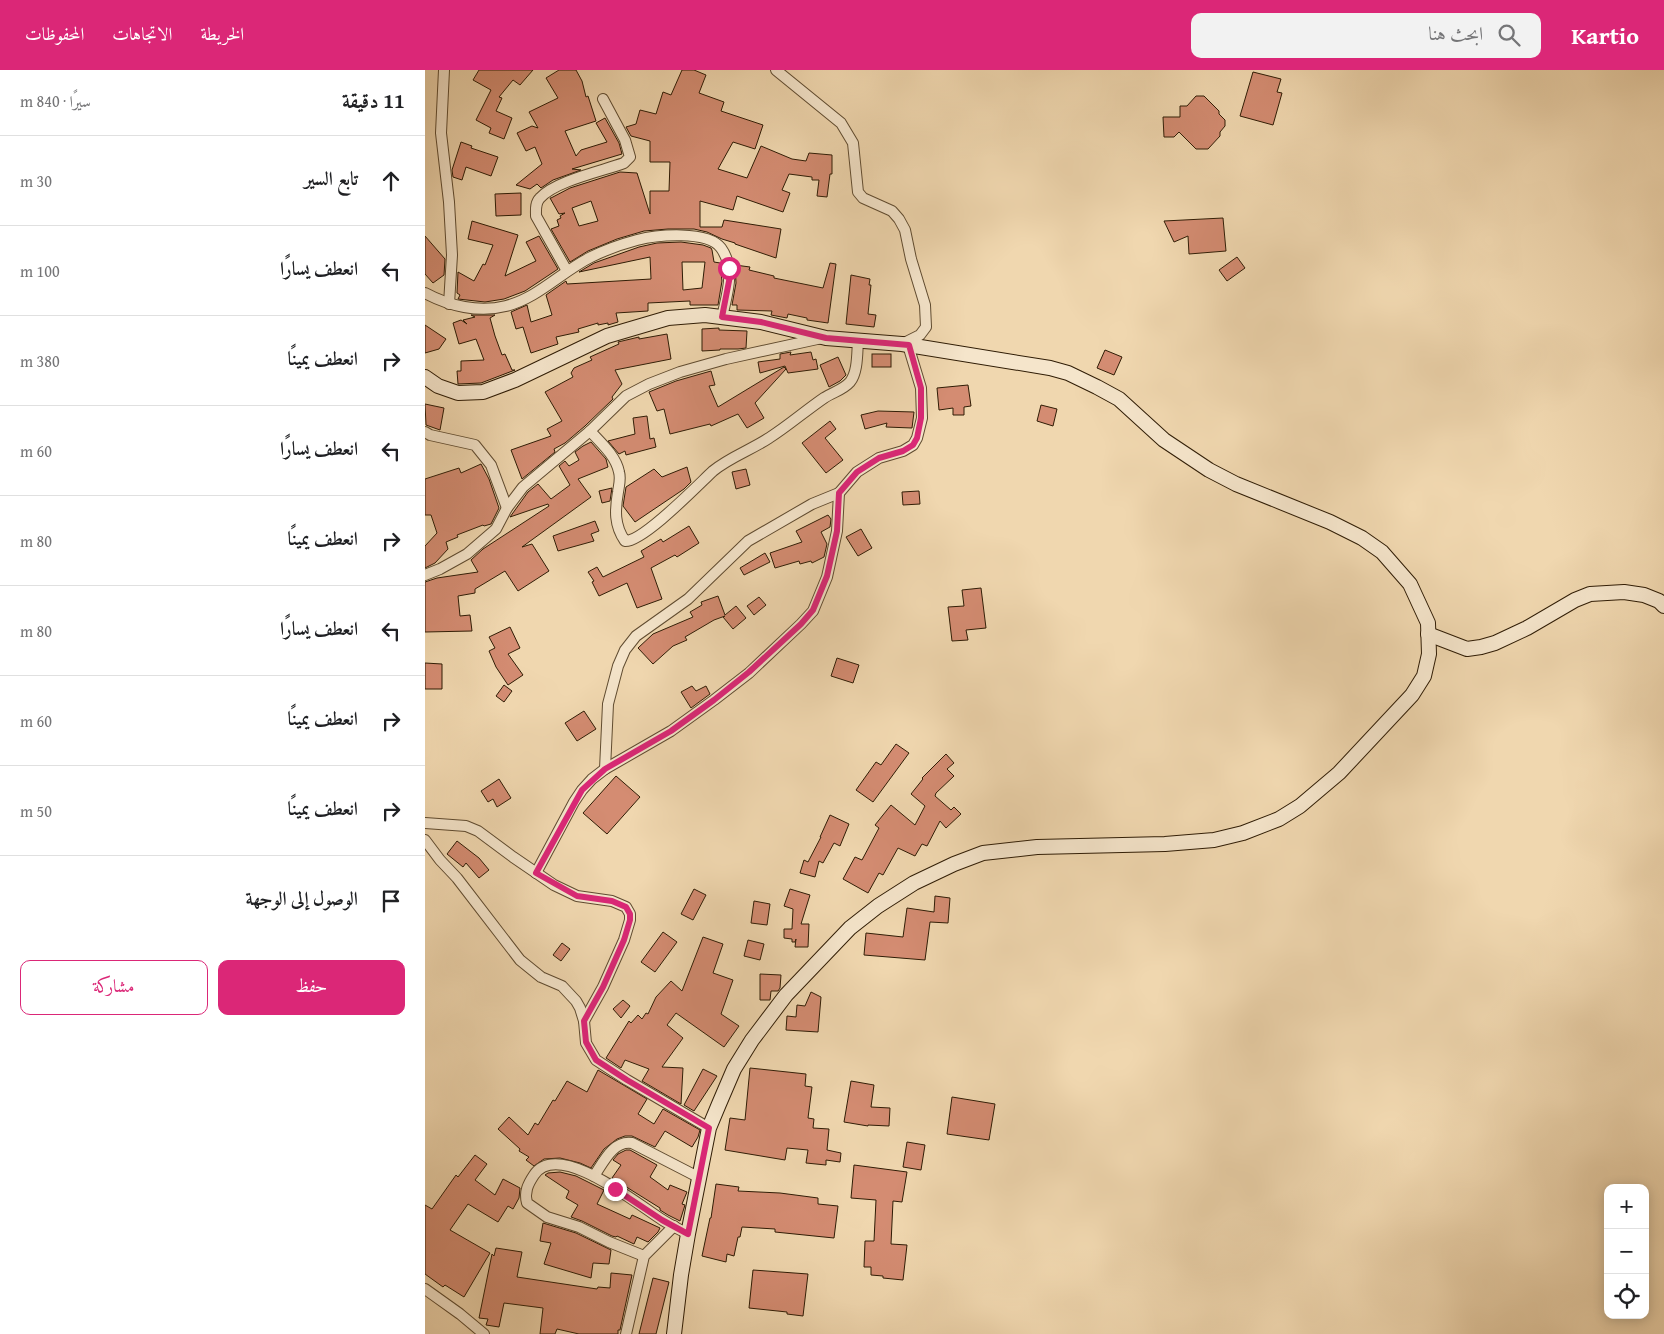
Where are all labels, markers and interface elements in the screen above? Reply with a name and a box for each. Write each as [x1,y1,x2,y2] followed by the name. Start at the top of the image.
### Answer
[1191,13,1541,58] search box
[1571,18,1639,53] text: Kartio
[1428,19,1483,47] text: ابحث هنا
[25,20,84,47] text: المحفوظات
[112,20,172,47] text: الاتجاهات
[200,20,244,47] text: الخريطة
[1495,21,1523,49] icon: search
[342,85,405,116] text: 11 دقيقة
[20,89,91,113] text: سيرًا · 840 m
[304,164,358,192] text: تابع السير
[377,167,405,195] icon: ahead
[20,169,52,193] text: 30 m
[280,254,358,282] text: انعطف يسارًا
[377,257,405,285] icon: left
[718,257,741,280] route start
[20,259,60,283] text: 100 m
[288,344,358,372] text: انعطف يمينًا
[377,347,405,375] icon: right
[20,349,60,373] text: 380 m
[280,434,358,462] text: انعطف يسارًا
[377,437,405,465] icon: left
[20,439,52,463] text: 60 m
[288,524,358,552] text: انعطف يمينًا
[377,527,405,555] icon: right
[20,529,52,553] text: 80 m
[280,614,358,642] text: انعطف يسارًا
[377,617,405,645] icon: left
[20,619,52,643] text: 80 m
[288,704,358,732] text: انعطف يمينًا
[377,707,405,735] icon: right
[20,709,52,733] text: 60 m
[288,794,358,822] text: انعطف يمينًا
[377,797,405,825] icon: right
[20,799,52,823] text: 50 m
[246,884,358,912] text: الوصول إلى الوجهة
[377,887,405,915] icon: arrive
[20,960,208,1015] button: مشاركة
[218,960,405,1015] button: حفظ
[604,1178,627,1201] route end
[1604,1184,1649,1319] map controls
[1604,1184,1649,1229] button: +
[1604,1229,1649,1274] button: −
[1604,1274,1649,1319] button: locate

